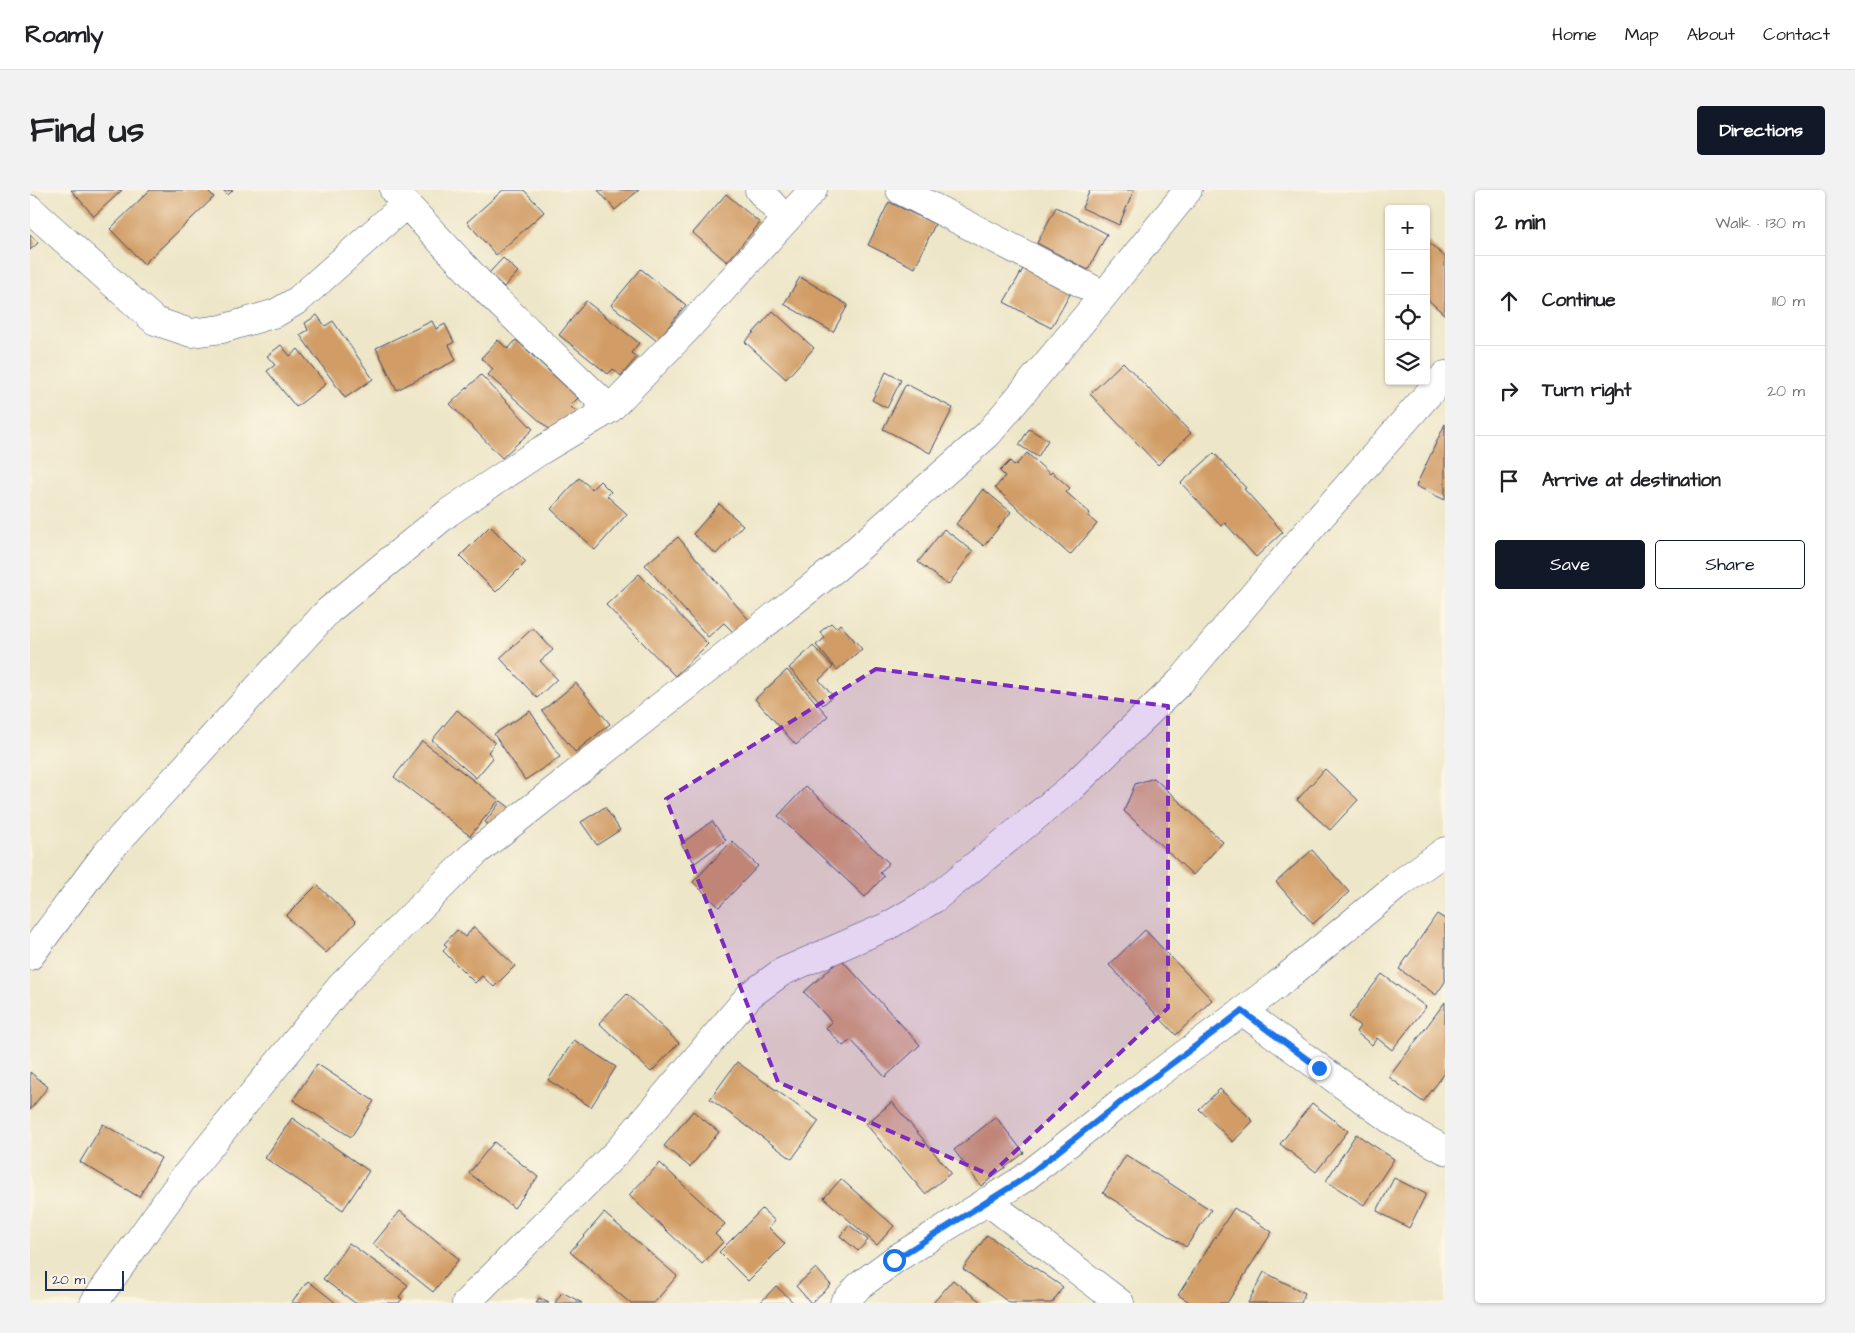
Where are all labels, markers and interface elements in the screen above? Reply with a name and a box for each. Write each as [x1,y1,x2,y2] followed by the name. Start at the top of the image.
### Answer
[25,18,103,52] text: Roamly
[1552,22,1597,47] text: Home
[1625,22,1659,47] text: Map
[1687,22,1735,47] text: About
[1763,22,1830,47] text: Contact
[30,106,144,155] text: Find us
[1697,106,1825,155] button: Directions
[1385,205,1430,385] map controls
[1385,205,1430,250] button: +
[1495,208,1545,237] text: 2 min
[1715,212,1805,234] text: Walk · 130 m
[1385,250,1430,295] button: −
[1495,287,1523,315] icon: ahead
[1542,287,1616,314] text: Continue
[1772,290,1805,312] text: 110 m
[1385,295,1430,340] button: locate
[1385,340,1430,385] button: layers
[1495,377,1523,405] icon: right
[1542,377,1631,404] text: Turn right
[1767,380,1805,402] text: 20 m
[1495,467,1523,495] icon: arrive
[1542,467,1721,494] text: Arrive at destination
[1495,540,1645,589] button: Save
[1655,540,1805,589] button: Share
[1308,1057,1331,1080] route end
[883,1249,906,1272] route start
[45,1268,124,1291] scale bar
[52,1270,85,1290] text: 20 m

